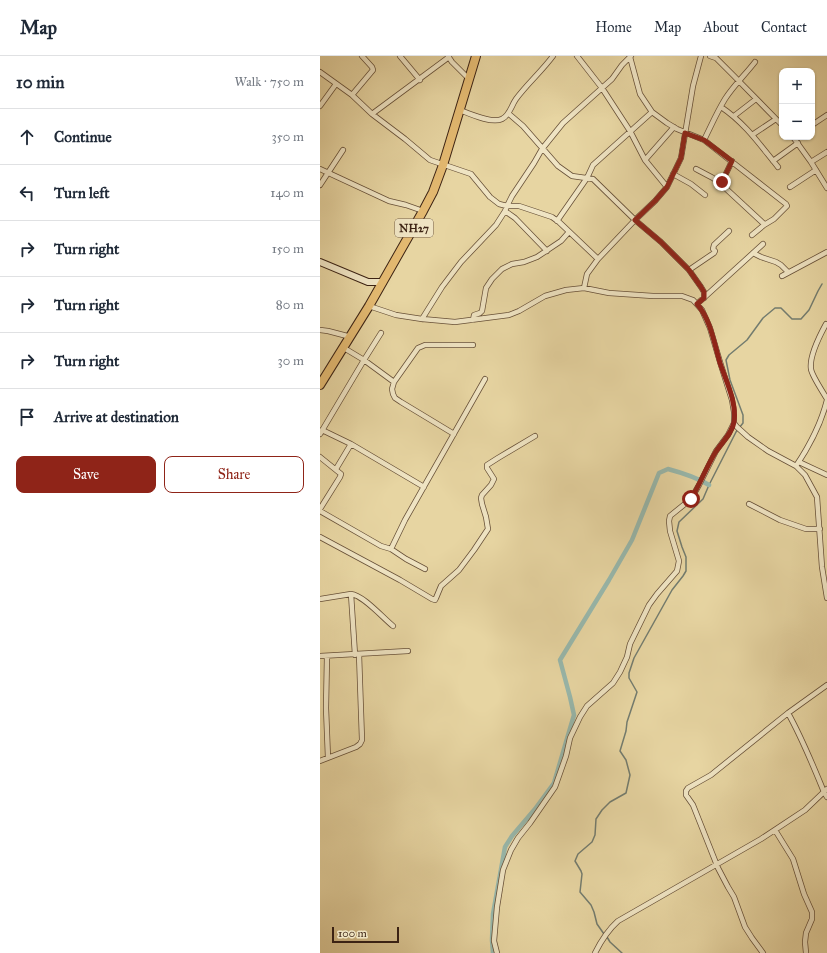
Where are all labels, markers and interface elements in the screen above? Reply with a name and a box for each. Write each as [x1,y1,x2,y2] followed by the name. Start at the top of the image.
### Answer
[20,16,57,39] text: Map
[595,19,632,36] text: Home
[654,19,681,36] text: Map
[703,19,739,36] text: About
[761,19,807,36] text: Contact
[779,68,815,140] map controls
[779,68,815,104] button: +
[16,72,64,93] text: 10 min
[235,74,304,90] text: Walk · 750 m
[779,104,815,140] button: −
[16,126,38,148] icon: ahead
[54,128,112,146] text: Continue
[271,129,304,145] text: 350 m
[713,173,731,191] route end
[16,182,38,204] icon: left
[54,184,110,202] text: Turn left
[270,185,304,201] text: 140 m
[395,219,433,237] road number: NH27
[16,238,38,260] icon: right
[54,240,119,258] text: Turn right
[272,241,304,257] text: 150 m
[16,294,38,316] icon: right
[54,296,119,314] text: Turn right
[276,297,304,313] text: 80 m
[16,350,38,372] icon: right
[54,352,119,370] text: Turn right
[278,353,304,369] text: 30 m
[16,406,38,428] icon: arrive
[54,408,179,426] text: Arrive at destination
[16,456,156,493] button: Save
[164,456,304,493] button: Share
[682,490,700,508] route start
[332,925,399,944] scale bar
[338,927,367,940] text: 100 m

